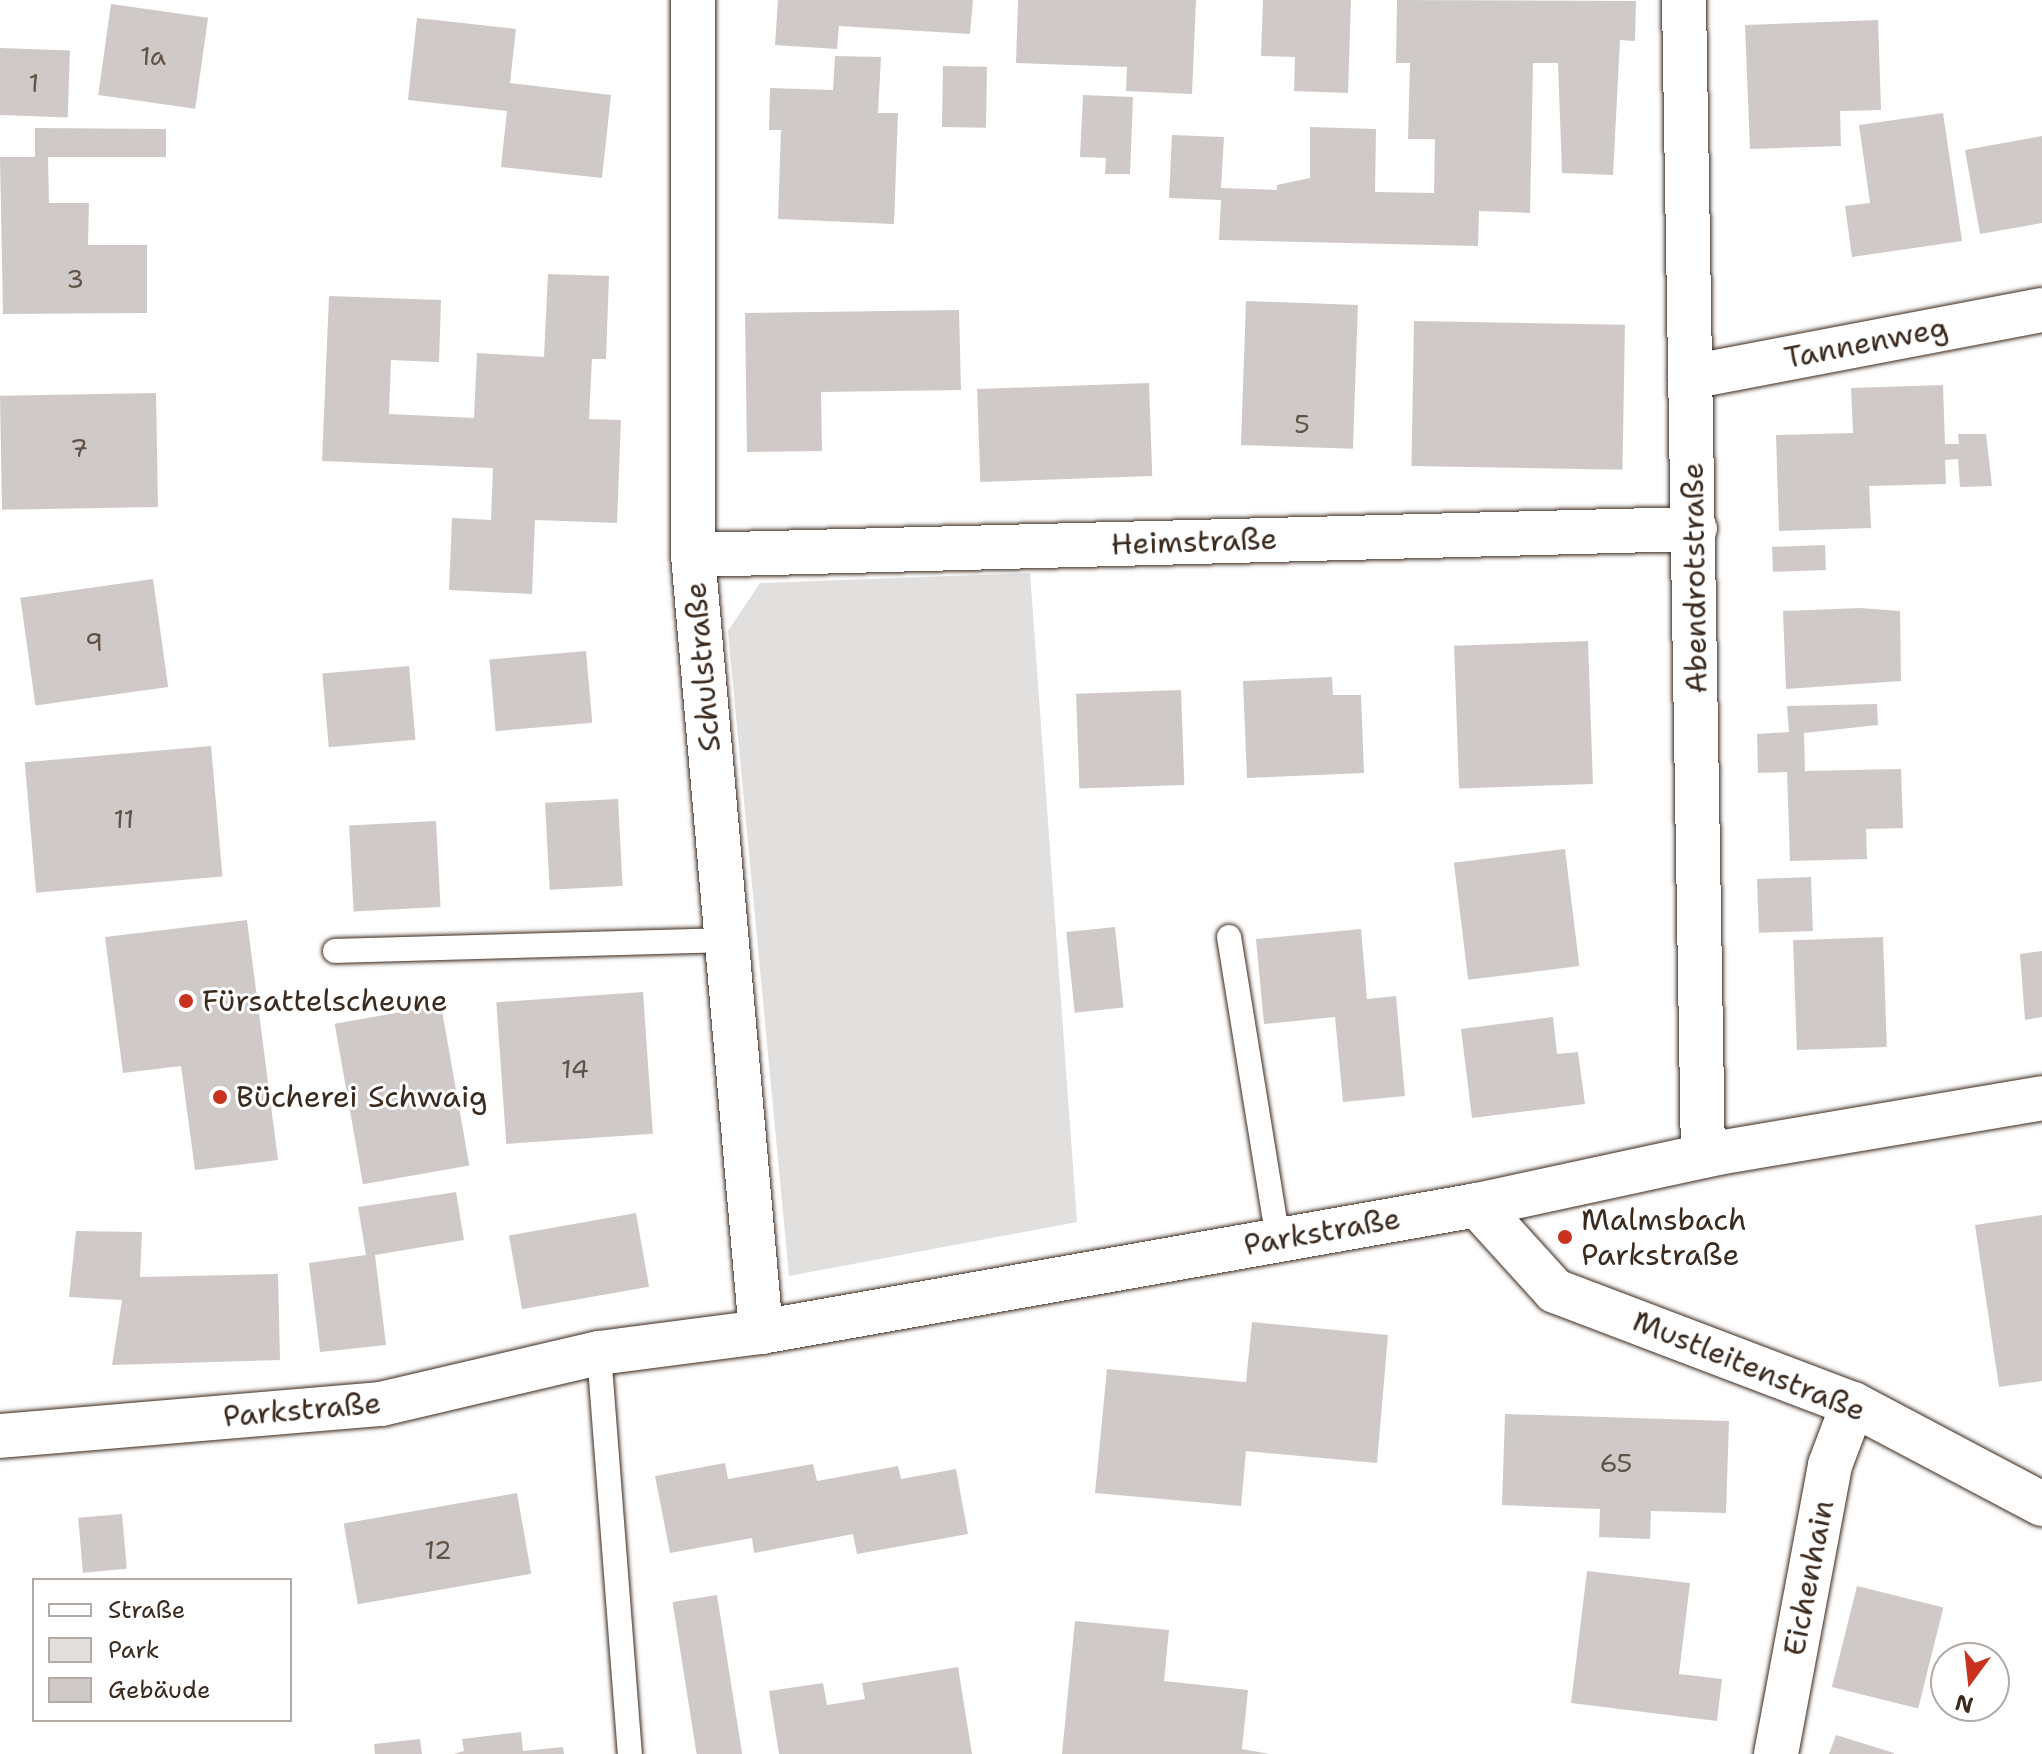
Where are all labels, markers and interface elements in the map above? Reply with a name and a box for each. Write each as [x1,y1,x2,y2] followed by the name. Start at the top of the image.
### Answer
[140,40,166,72] house number: 1a
[29,67,39,99] house number: 1
[66,263,84,295] house number: 3
[1781,310,1951,376] street label: Tannenweg
[1294,408,1310,440] house number: 5
[70,432,88,464] house number: 7
[1675,462,1715,694] street label: Abendrotstraße
[1110,521,1278,563] street label: Heimstraße
[678,581,728,753] street label: Schulstraße
[85,626,103,658] house number: 9
[114,803,134,835] house number: 11
[202,983,448,1019] place label: Fürsattelscheune
[177,992,195,1010] marker: Fürsattelscheune
[561,1053,589,1085] house number: 14
[236,1079,487,1115] place label: Bücherei Schwaig
[211,1088,229,1106] marker: Bücherei Schwaig
[1241,1201,1403,1263] street label: Parkstraße
[1581,1202,1747,1272] place label: Malmsbach Parkstraße
[1556,1228,1574,1246] marker: Malmsbach Parkstraße
[1627,1303,1871,1429] street label: Mustleitenstraße
[222,1385,382,1435] street label: Parkstraße
[1599,1447,1633,1479] house number: 65
[1776,1497,1842,1659] street label: Eichenhain
[424,1534,452,1566] house number: 12
[32,1578,292,1722] legend
[108,1594,185,1626] text: Straße
[108,1634,160,1666] text: Park
[1930,1642,2010,1722] north arrow
[108,1674,210,1706] text: Gebäude
[1952,1687,1976,1720] text: N

